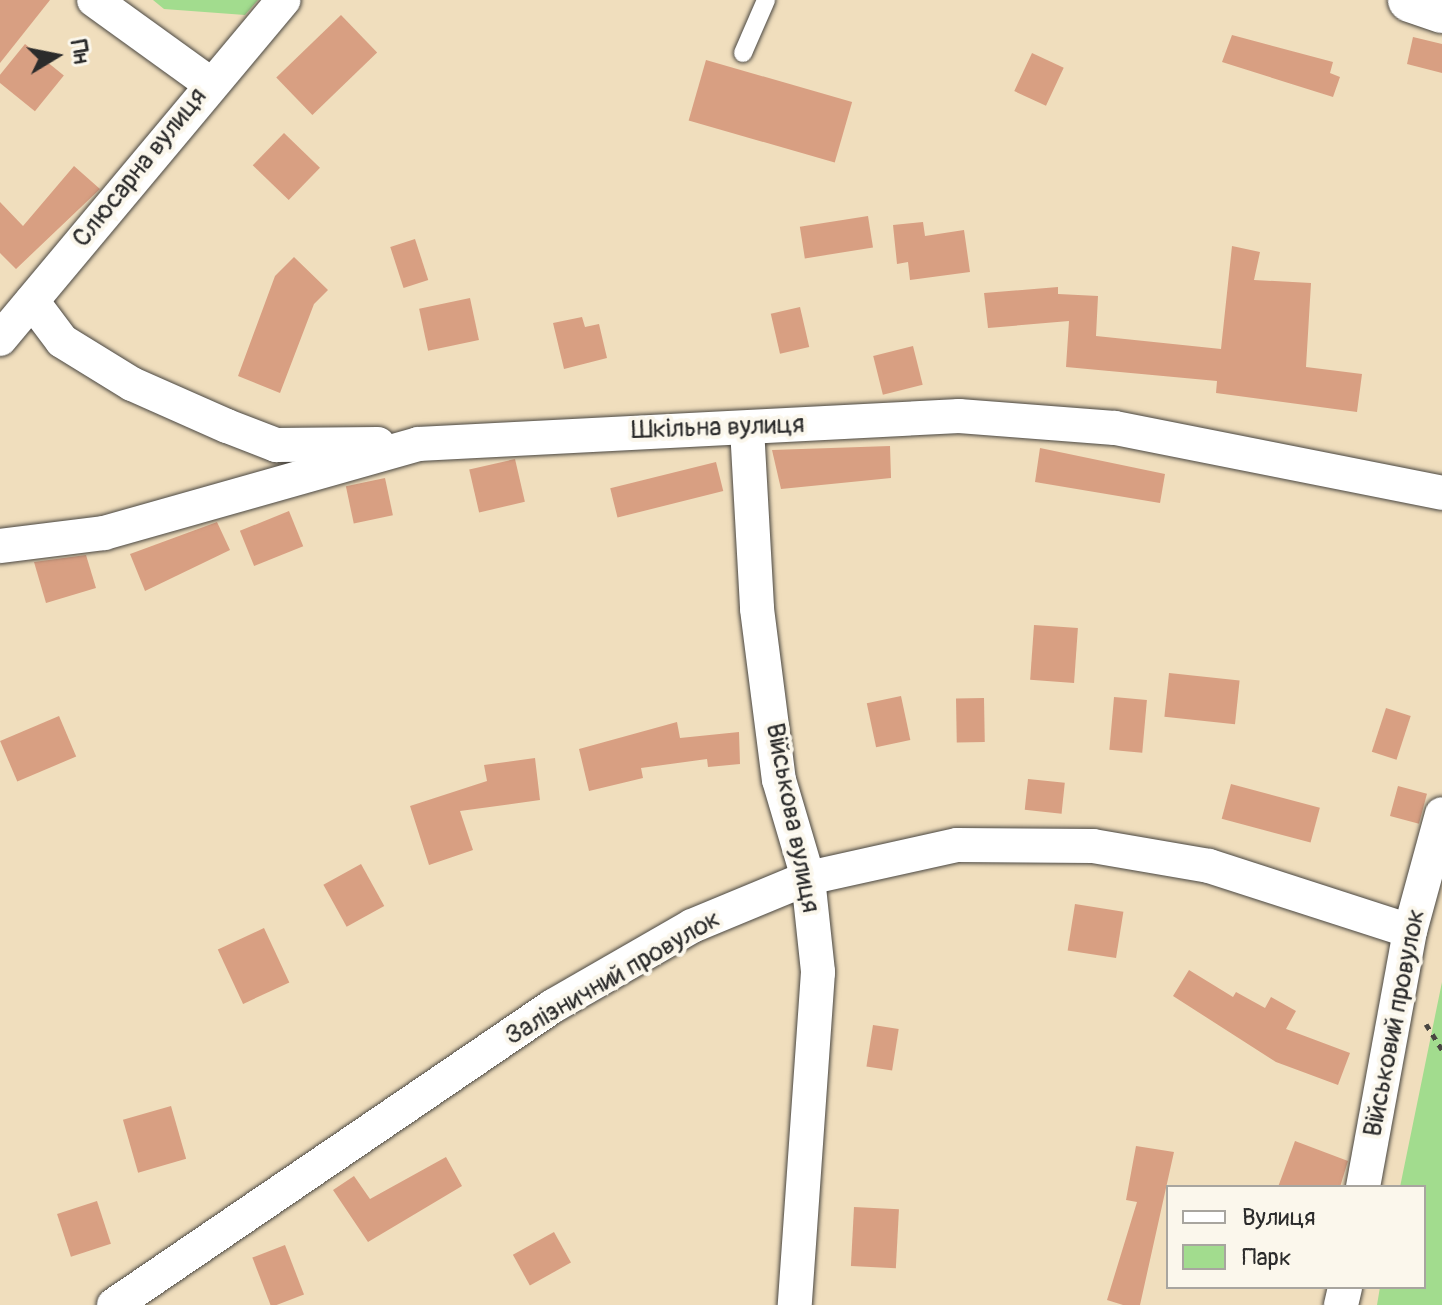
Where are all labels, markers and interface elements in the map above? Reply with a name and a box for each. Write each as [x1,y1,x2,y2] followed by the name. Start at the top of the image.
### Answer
[16,16,96,96] north arrow
[64,37,96,66] text: Пн
[66,82,214,254] street label: Слюсарна вулиця
[631,409,805,447] street label: Шкільна вулиця
[758,721,826,915] street label: Військова вулиця
[500,904,726,1052] street label: Залізничний провулок
[1358,907,1432,1139] street label: Військовий провулок
[1166,1185,1426,1289] legend
[1242,1203,1315,1232] text: Вулиця
[1242,1243,1291,1272] text: Парк

